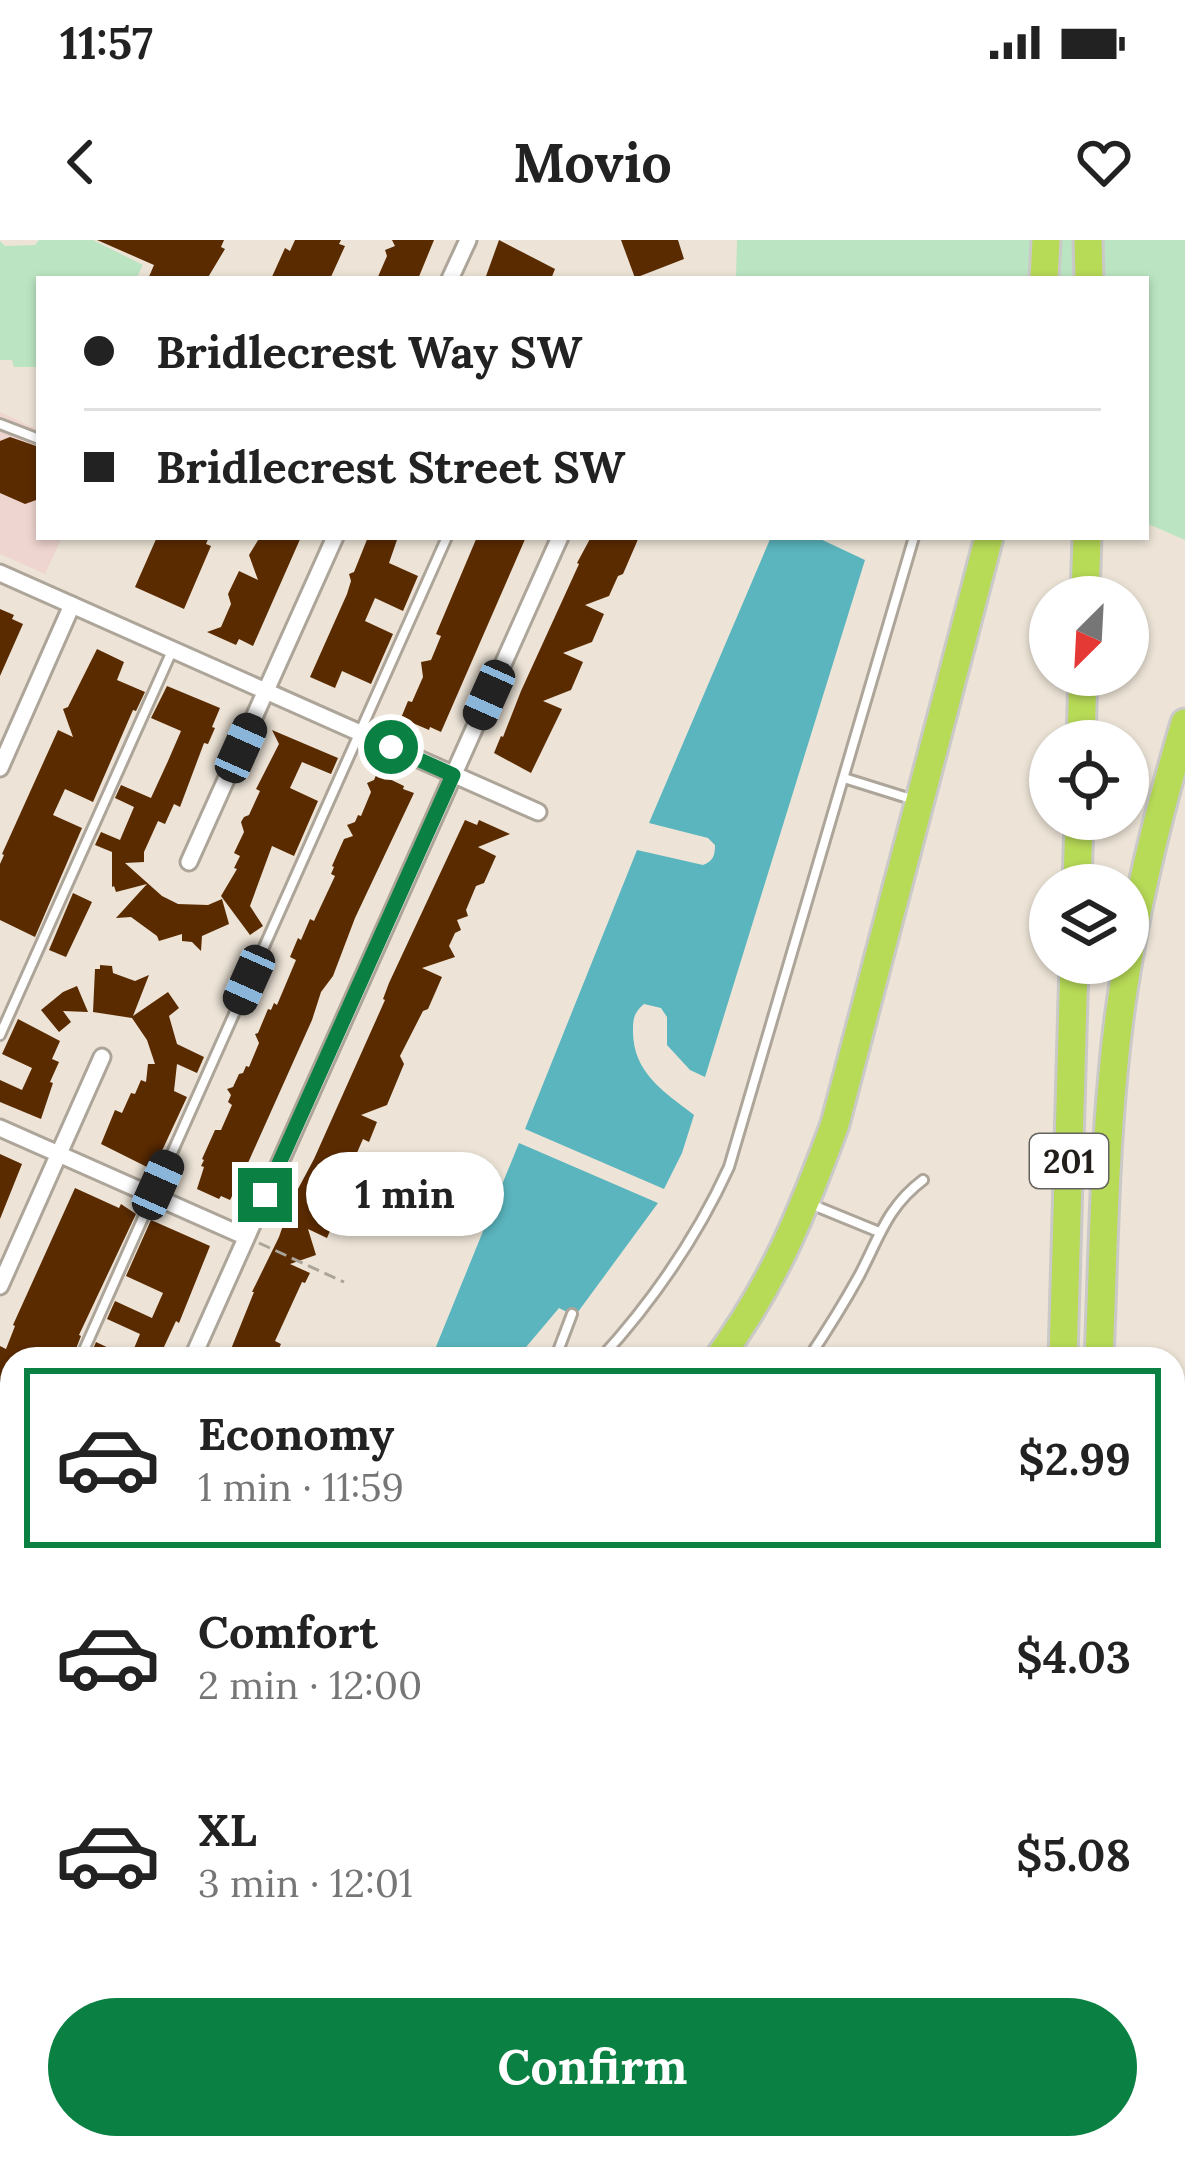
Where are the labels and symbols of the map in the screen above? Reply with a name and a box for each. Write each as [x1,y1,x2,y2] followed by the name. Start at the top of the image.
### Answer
[1029,576,1149,696] north arrow
[458,655,520,735] car
[210,708,272,788] car
[364,720,418,774] route start
[218,940,280,1020] car
[1030,1134,1108,1188] road number: 201
[127,1145,189,1225] car
[307,1153,505,1237] callout: 1 min
[238,1168,292,1222] route end

